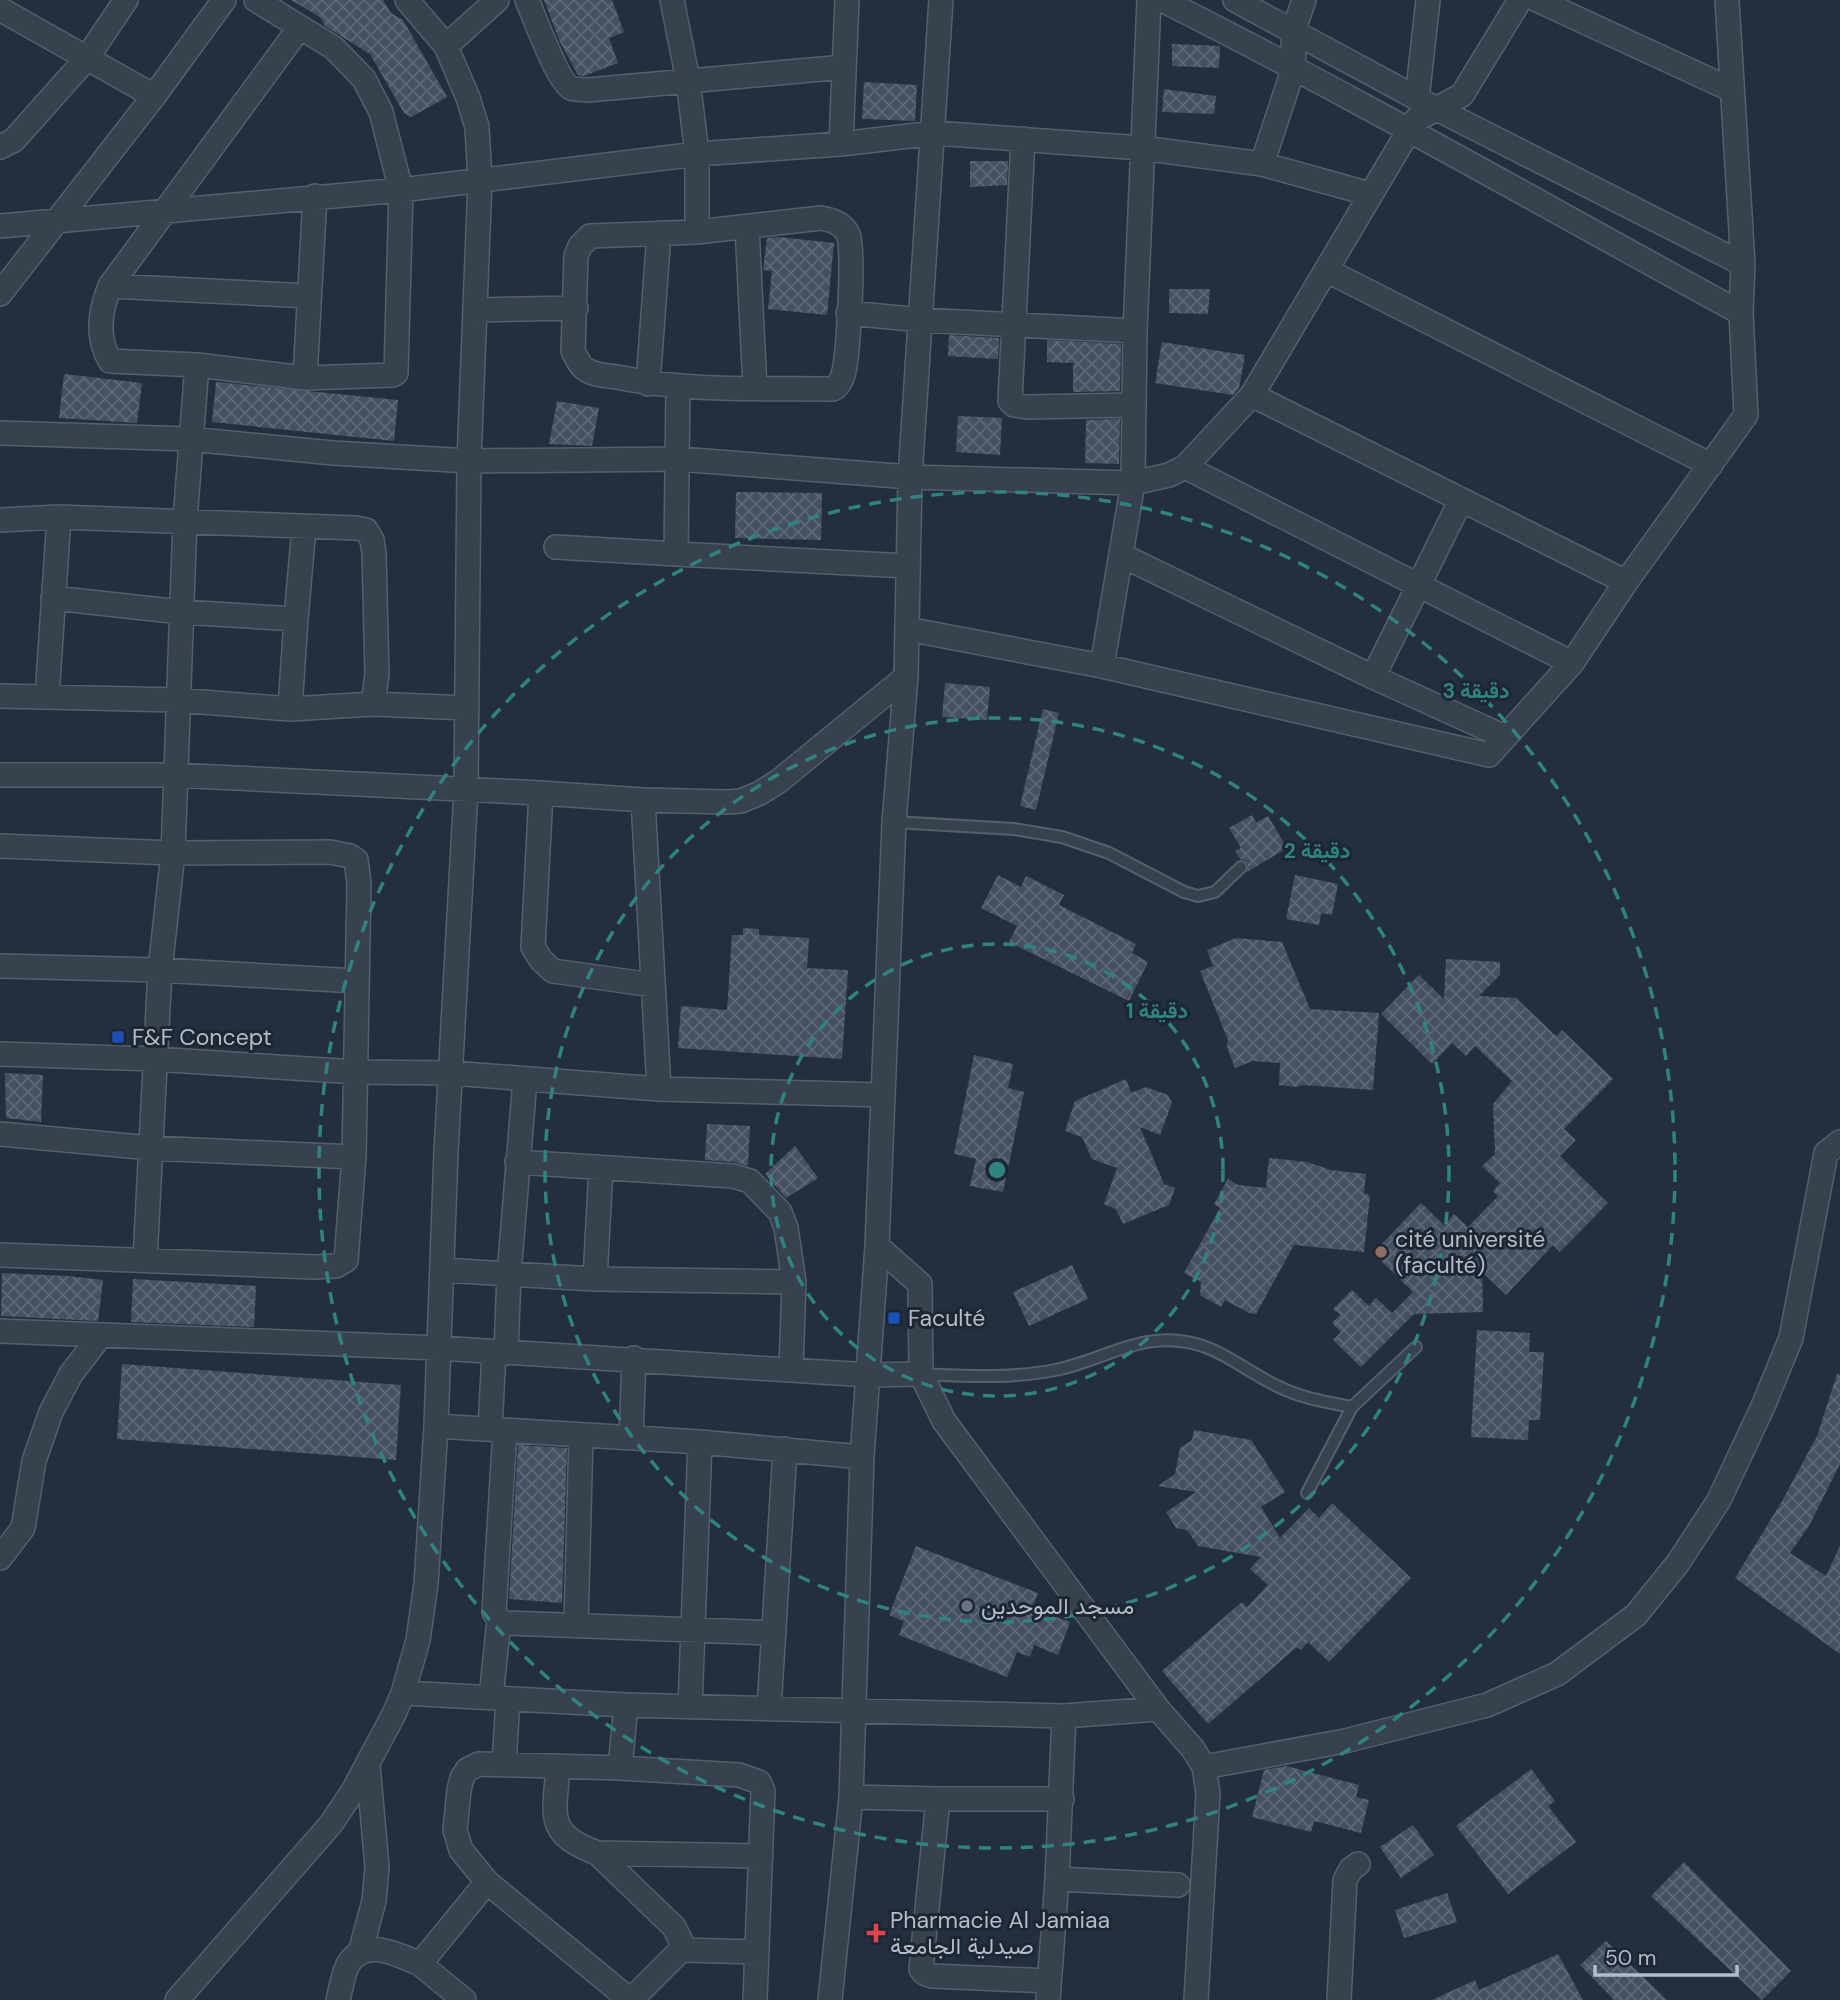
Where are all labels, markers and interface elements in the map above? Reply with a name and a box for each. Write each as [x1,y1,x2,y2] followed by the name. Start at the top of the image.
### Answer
[1442,677,1510,705] text: 3 دقيقة
[1284,837,1350,865] text: 2 دقيقة
[1126,997,1188,1025] text: 1 دقيقة
[132,1022,272,1052] place label: F&F Concept
[110,1029,126,1045] marker: F&F Concept
[985,1158,1009,1182] centre of rings
[1395,1224,1545,1280] place label: cité université (faculté)
[1373,1244,1389,1260] marker: cité université (faculté)
[908,1303,985,1333] place label: Faculté
[886,1310,902,1326] marker: Faculté
[981,1591,1134,1621] place label: مسجد الموحدين
[959,1598,975,1614] marker: مسجد الموحدين
[890,1905,1110,1961] place label: Pharmacie Al Jamiaa صيدلية الجامعة
[868,1925,884,1941] marker: Pharmacie Al Jamiaa صيدلية الجامعة
[1595,1934,1737,1978] scale bar
[1605,1944,1656,1972] text: 50 m

